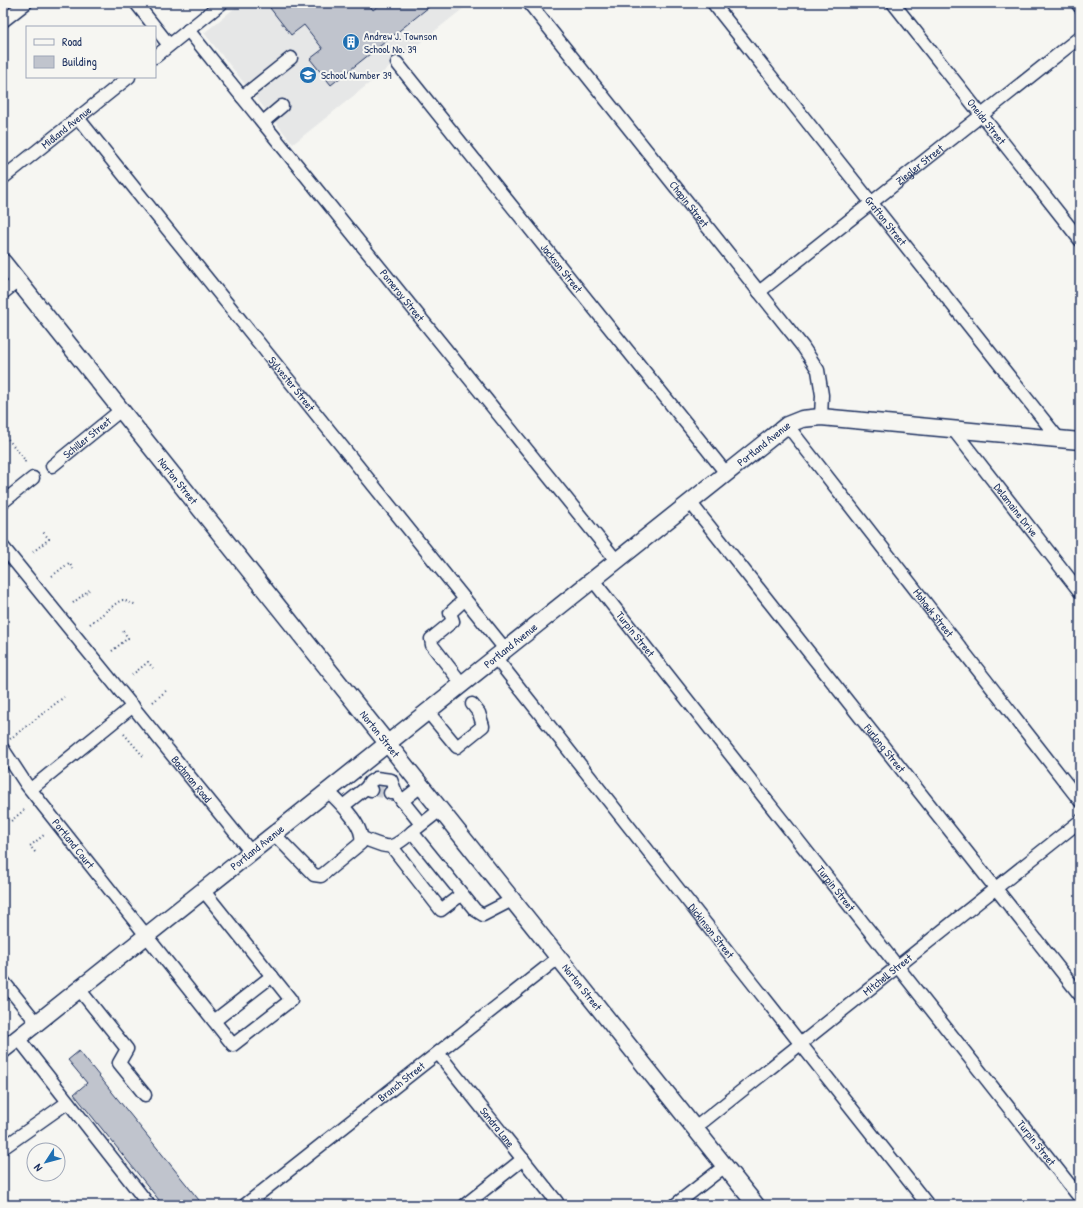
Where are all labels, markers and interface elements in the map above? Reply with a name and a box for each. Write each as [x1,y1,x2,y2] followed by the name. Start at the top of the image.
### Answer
[26,26,156,78] legend
[364,29,437,56] place label: Andrew J. Townson School No. 39
[341,32,361,52] building icon: Andrew J. Townson School No. 39
[62,33,82,50] text: Road
[62,53,97,70] text: Building
[298,65,318,85] school or university icon: School Number 39
[321,68,392,82] place label: School Number 39
[964,96,1009,148] street label: Oneida Street
[38,103,95,152] street label: Midland Avenue
[893,141,946,188] street label: Ziegler Street
[666,178,712,230] street label: Chapin Street
[862,193,910,249] street label: Grafton Street
[538,241,586,296] street label: Jackson Street
[377,266,428,324] street label: Pomeroy Street
[265,353,318,414] street label: Sylvester Street
[60,414,114,461] street label: Schiller Street
[734,417,793,469] street label: Portland Avenue
[155,455,201,507] street label: Norton Street
[991,481,1042,540] street label: Delamaine Drive
[910,586,957,640] street label: Mohawk Street
[613,608,658,660] street label: Turpin Street
[481,619,541,671] street label: Portland Avenue
[357,708,403,760] street label: Norton Street
[861,720,909,776] street label: Furlong Street
[168,753,215,806] street label: Bachman Road
[49,816,97,872] street label: Portland Court
[227,821,287,873] street label: Portland Avenue
[814,863,858,914] street label: Turpin Street
[685,901,737,961] street label: Dickinson Street
[860,951,915,999] street label: Mitchell Street
[559,961,605,1014] street label: Norton Street
[375,1059,428,1105] street label: Branch Street
[477,1104,518,1151] street label: Sandra Lane
[1014,1117,1059,1169] street label: Turpin Street
[26,1142,66,1182] north arrow
[30,1161,45,1174] text: N

